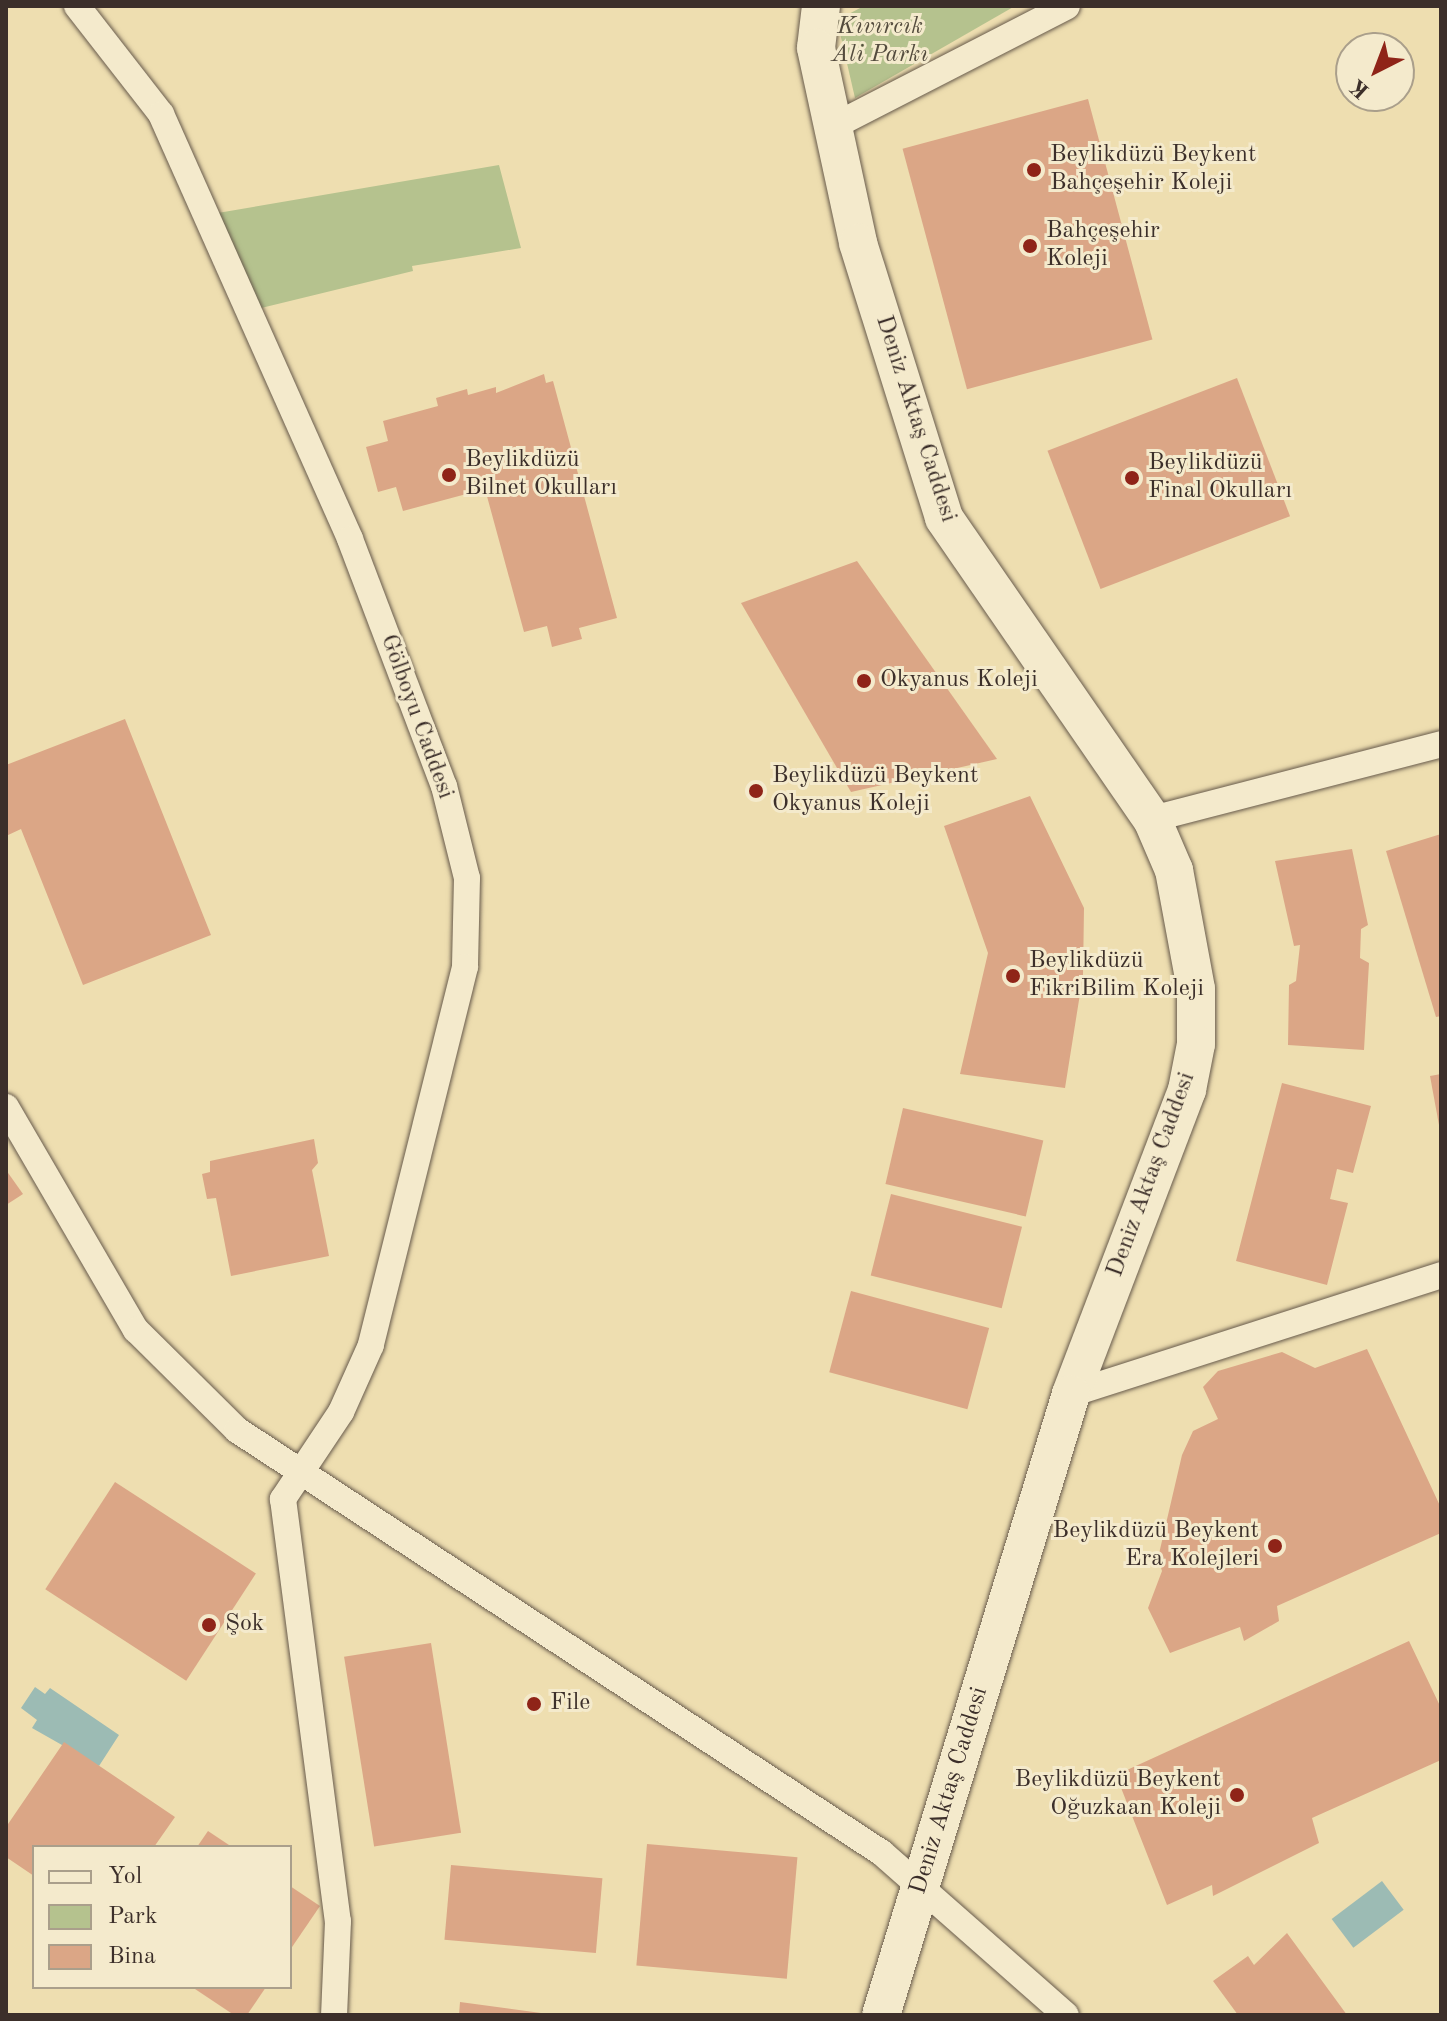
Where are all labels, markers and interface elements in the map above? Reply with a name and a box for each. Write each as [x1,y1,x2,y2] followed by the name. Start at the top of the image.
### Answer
[832,14,928,70] park label: Kıvırcık Ali Parkı
[1335,32,1415,112] north arrow
[1347,75,1374,102] text: K
[1050,142,1256,198] place label: Beylikdüzü Beykent Bahçeşehir Koleji
[1025,161,1043,179] marker: Beylikdüzü Beykent Bahçeşehir Koleji
[1046,218,1160,274] place label: Bahçeşehir Koleji
[1021,237,1039,255] marker: Bahçeşehir Koleji
[868,312,962,526] street label: Deniz Aktaş Caddesi
[465,447,617,503] place label: Beylikdüzü Bilnet Okulları
[1148,450,1292,506] place label: Beylikdüzü Final Okulları
[440,466,458,484] marker: Beylikdüzü Bilnet Okulları
[1123,469,1141,487] marker: Beylikdüzü Final Okulları
[373,631,459,803] street label: Gölboyu Caddesi
[880,667,1038,695] place label: Okyanus Koleji
[855,672,873,690] marker: Okyanus Koleji
[772,763,978,819] place label: Beylikdüzü Beykent Okyanus Koleji
[747,782,765,800] marker: Beylikdüzü Beykent Okyanus Koleji
[1029,948,1204,1004] place label: Beylikdüzü FikriBilim Koleji
[1004,967,1022,985] marker: Beylikdüzü FikriBilim Koleji
[1102,1069,1202,1281] street label: Deniz Aktaş Caddesi
[1053,1518,1259,1574] place label: Beylikdüzü Beykent Era Kolejleri
[1266,1537,1284,1555] marker: Beylikdüzü Beykent Era Kolejleri
[225,1611,264,1639] place label: Şok
[200,1616,218,1634] marker: Şok
[905,1684,995,1898] street label: Deniz Aktaş Caddesi
[550,1690,590,1718] place label: File
[525,1695,543,1713] marker: File
[1015,1767,1221,1823] place label: Beylikdüzü Beykent Oğuzkaan Koleji
[1228,1786,1246,1804] marker: Beylikdüzü Beykent Oğuzkaan Koleji
[32,1845,292,1989] legend
[108,1865,142,1889] text: Yol
[108,1905,157,1929] text: Park
[108,1945,156,1969] text: Bina

